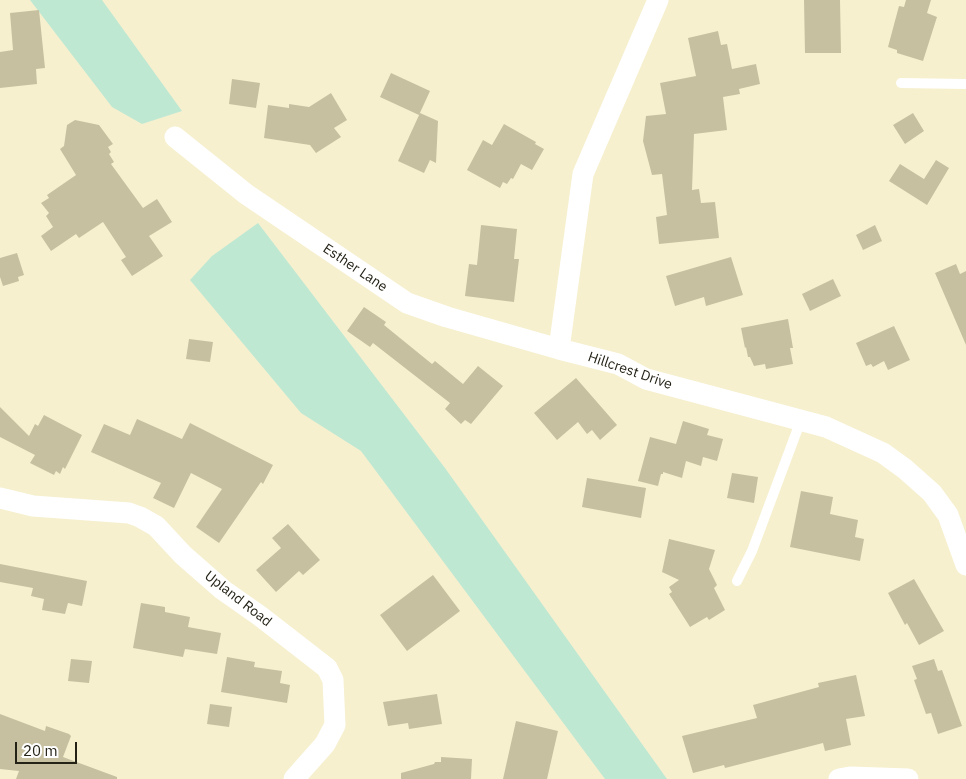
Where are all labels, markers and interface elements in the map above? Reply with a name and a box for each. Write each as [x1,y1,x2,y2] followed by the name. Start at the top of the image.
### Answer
[320,240,390,296] street label: Esther Lane
[586,349,674,393] street label: Hillcrest Drive
[201,568,275,630] street label: Upland Road
[18,732,80,764] scale bar
[23,741,58,760] text: 20 m

